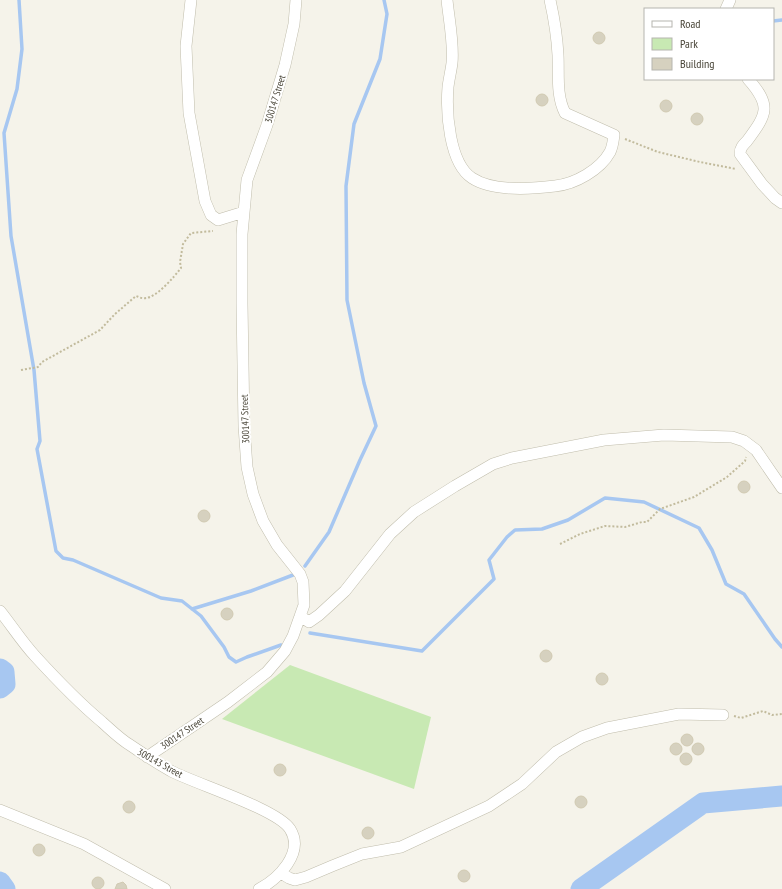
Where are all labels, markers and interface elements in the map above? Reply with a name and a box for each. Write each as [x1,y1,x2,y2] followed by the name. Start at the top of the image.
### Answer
[644,8,774,80] legend
[680,16,700,31] text: Road
[680,36,698,51] text: Park
[680,56,715,71] text: Building
[262,73,289,125] street label: 300147 Street
[238,394,252,444] street label: 300147 Street
[158,714,206,752] street label: 300147 Street
[135,745,185,781] street label: 300143 Street

